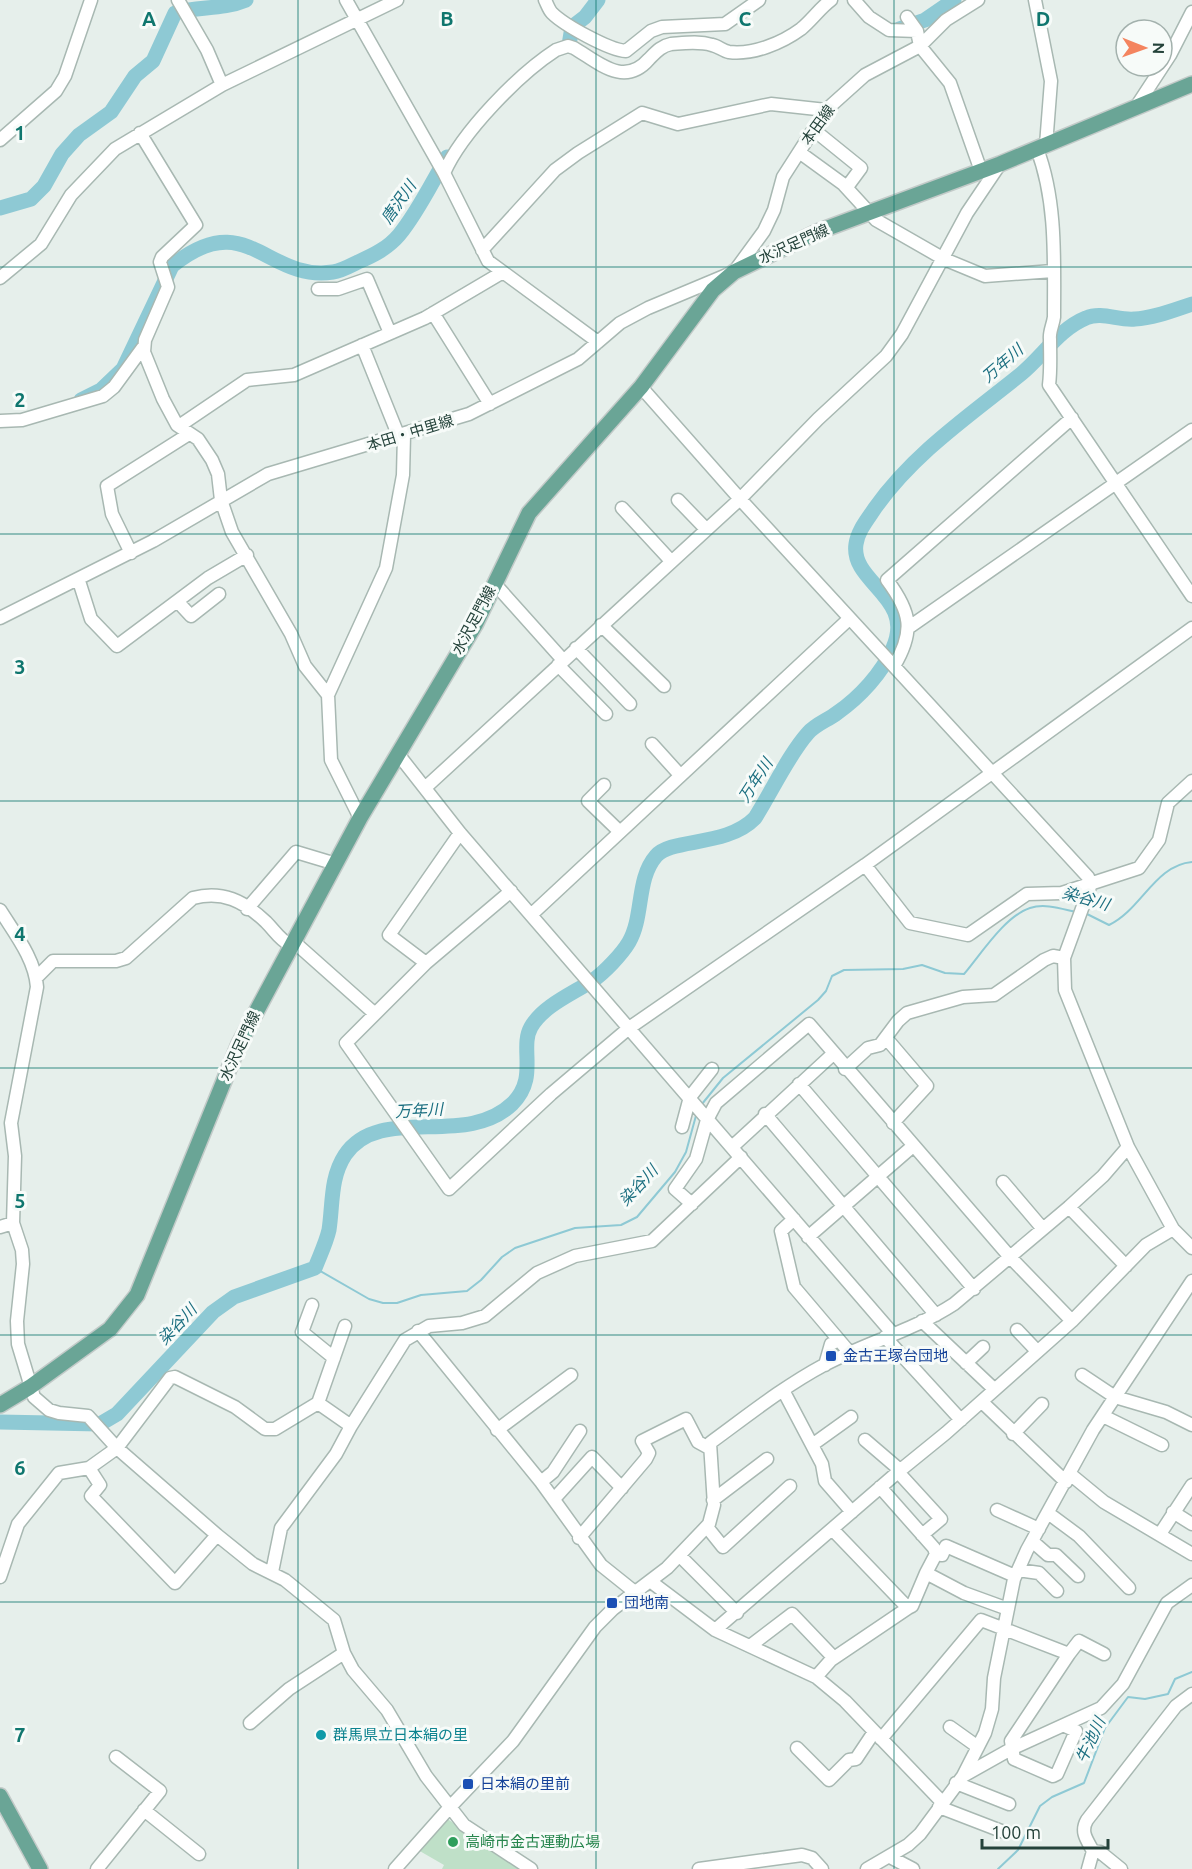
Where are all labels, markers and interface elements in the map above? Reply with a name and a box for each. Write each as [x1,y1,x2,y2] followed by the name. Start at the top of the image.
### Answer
[142,7,156,30] text: A
[440,7,454,30] text: B
[739,7,752,30] text: C
[1036,7,1050,30] text: D
[1114,18,1174,78] north arrow
[1150,42,1168,54] text: N
[797,102,838,148] street label: 本田線
[14,121,26,144] text: 1
[377,176,420,227] water label: 唐沢川
[756,221,832,267] street label: 水沢足門線
[978,339,1028,386] water label: 万年川
[14,388,26,411] text: 2
[364,411,455,454] street label: 本田・中里線
[448,583,499,657] street label: 水沢足門線
[14,655,26,678] text: 3
[734,753,777,805] water label: 万年川
[1060,883,1113,914] water label: 染谷川
[14,922,26,945] text: 4
[216,1008,263,1083] street label: 水沢足門線
[395,1100,445,1120] water label: 万年川
[615,1160,662,1209] water label: 染谷川
[14,1189,26,1212] text: 5
[154,1299,201,1348] water label: 染谷川
[843,1347,948,1364] place label: 金古王塚台団地
[824,1349,838,1363] marker: 金古王塚台団地
[14,1456,26,1479] text: 6
[624,1594,669,1611] place label: 団地南
[605,1596,619,1610] marker: 団地南
[1072,1713,1109,1766] water label: 牛池川
[14,1723,26,1746] text: 7
[333,1726,468,1743] place label: 群馬県立日本絹の里
[314,1728,328,1742] marker: 群馬県立日本絹の里
[480,1775,570,1792] place label: 日本絹の里前
[461,1777,475,1791] marker: 日本絹の里前
[982,1812,1108,1850] scale bar
[991,1822,1041,1842] text: 100 m
[465,1833,600,1850] place label: 高崎市金古運動広場
[446,1835,460,1849] marker: 高崎市金古運動広場

